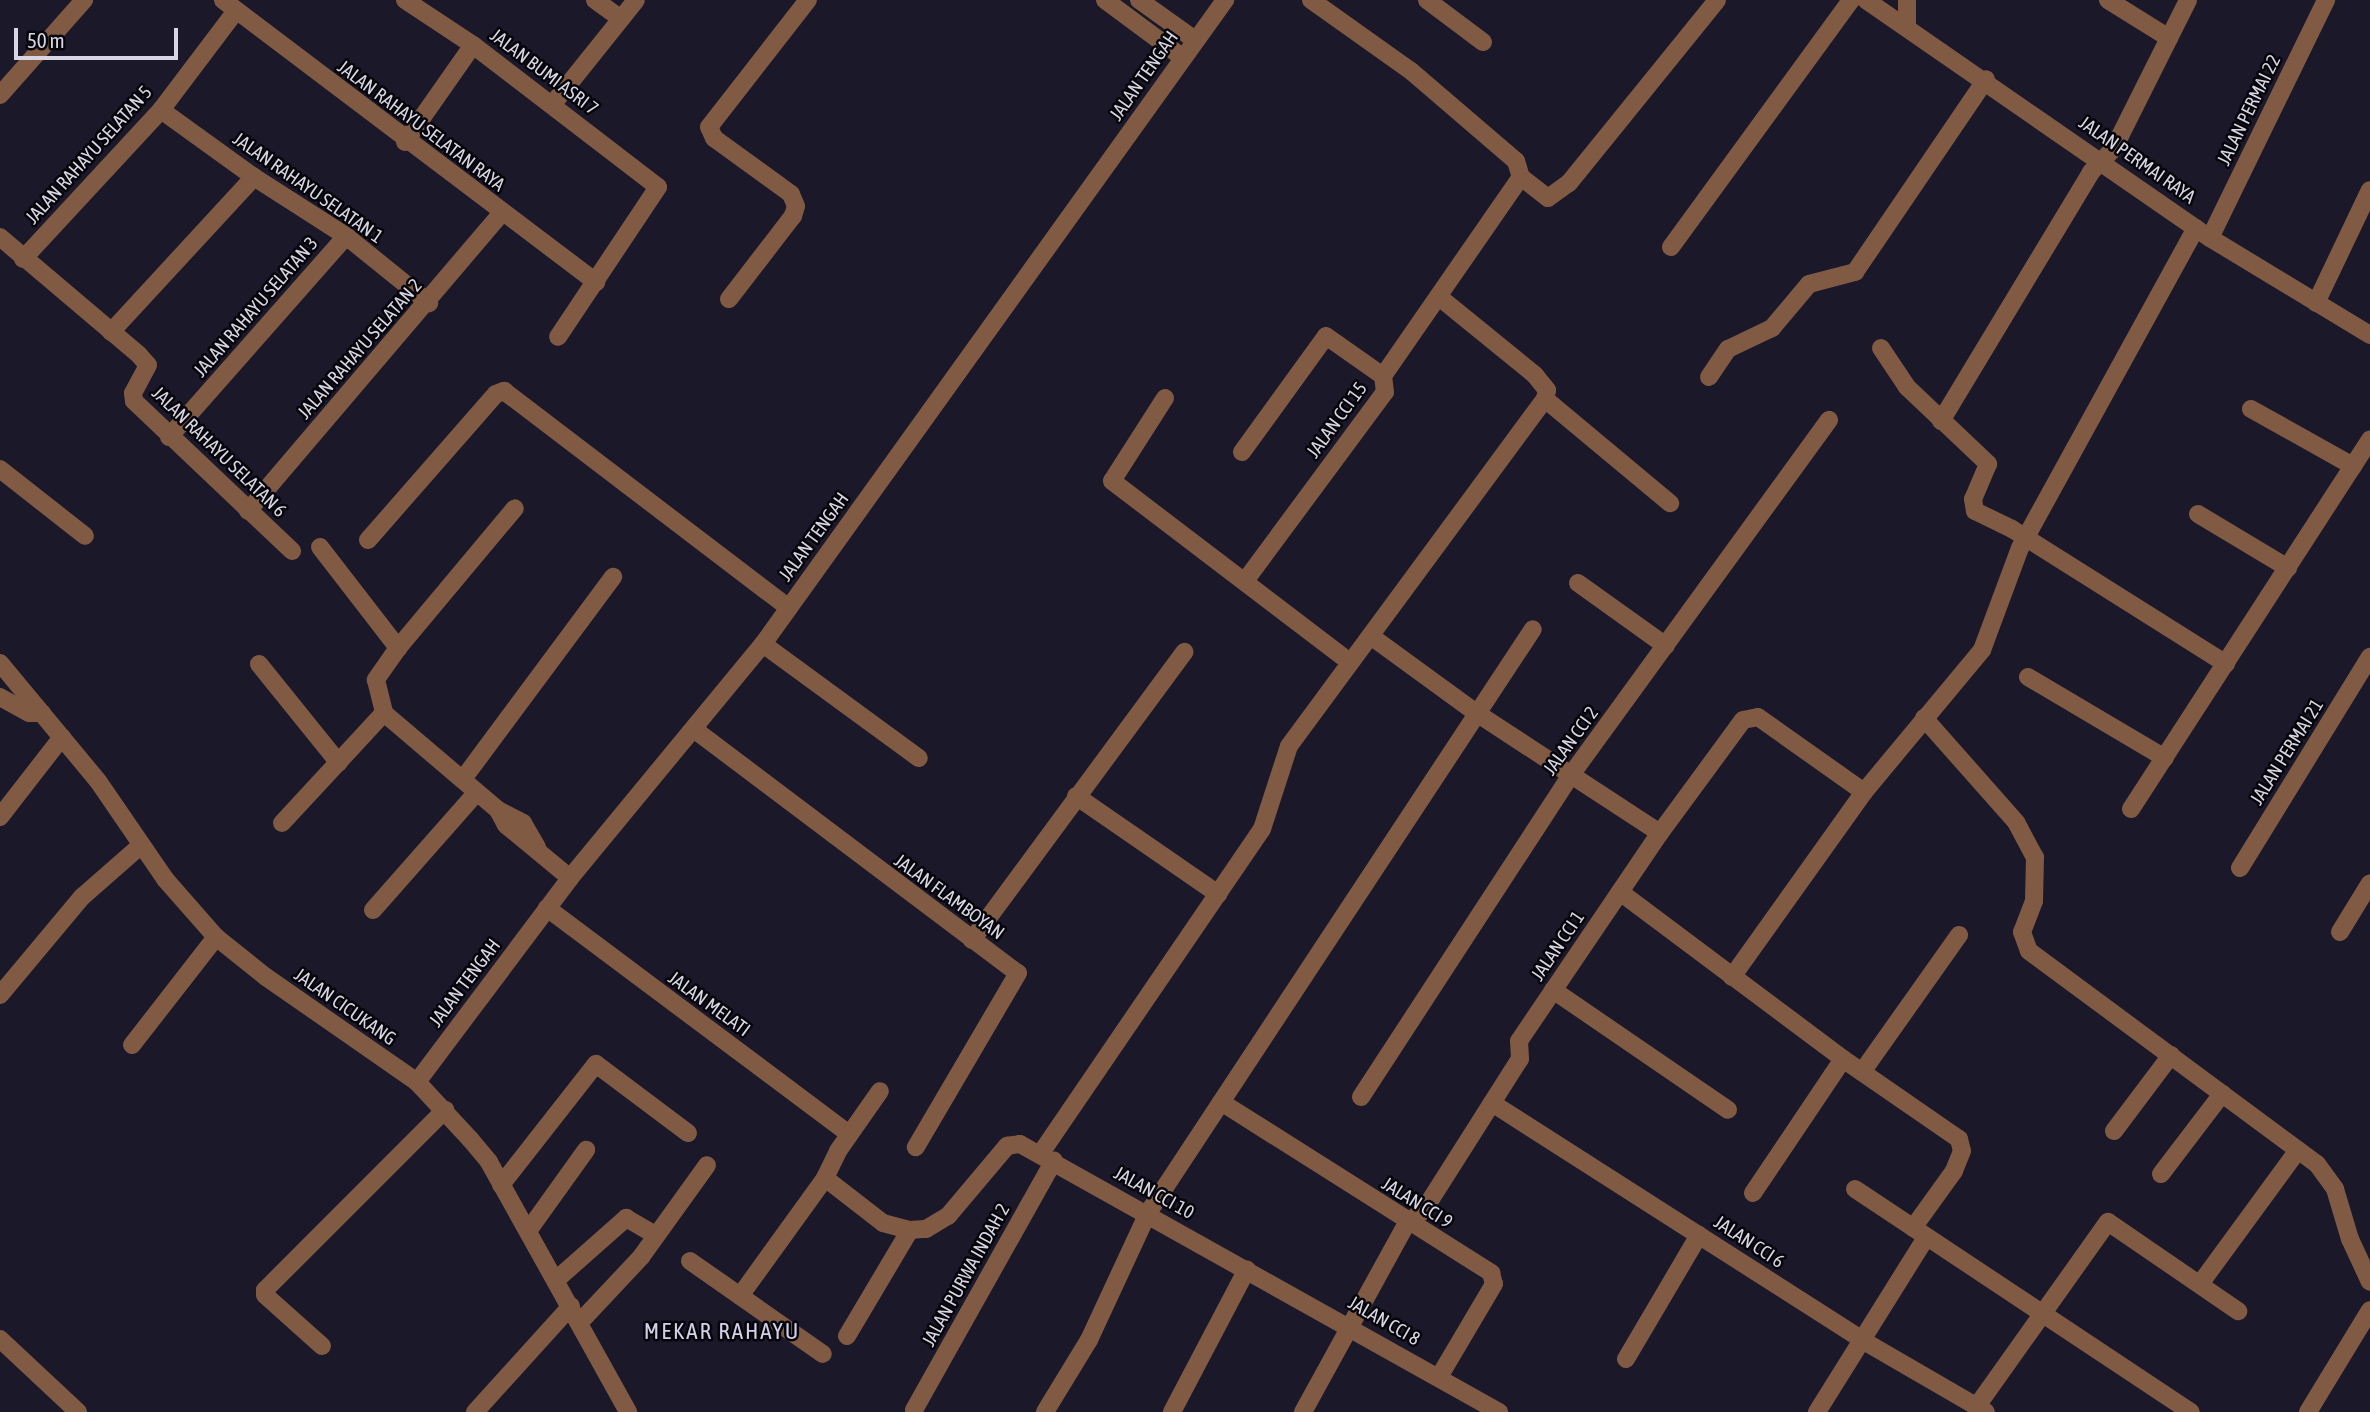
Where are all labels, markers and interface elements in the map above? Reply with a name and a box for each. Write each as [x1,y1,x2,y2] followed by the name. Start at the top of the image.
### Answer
[18,14,182,58] scale bar
[485,24,603,120] street label: JALAN BUMI ASRI 7
[1105,27,1183,125] street label: JALAN TENGAH
[27,28,65,52] text: 50 m
[2212,51,2286,169] street label: JALAN PERMAI 22
[333,56,509,196] street label: JALAN RAHAYU SELATAN RAYA
[21,81,157,229] street label: JALAN RAHAYU SELATAN 5
[2074,111,2200,209] street label: JALAN PERMAI RAYA
[229,128,387,248] street label: JALAN RAHAYU SELATAN 1
[189,232,323,382] street label: JALAN RAHAYU SELATAN 3
[293,274,427,424] street label: JALAN RAHAYU SELATAN 2
[1302,378,1372,462] street label: JALAN CCI 15
[147,382,291,522] street label: JALAN RAHAYU SELATAN 6
[774,488,854,586] street label: JALAN TENGAH
[2246,695,2328,809] street label: JALAN PERMAI 21
[1539,702,1603,780] street label: JALAN CCI 2
[890,849,1008,945] street label: JALAN FLAMBOYAN
[1526,907,1590,985] street label: JALAN CCI 1
[425,935,505,1031] street label: JALAN TENGAH
[290,964,400,1050] street label: JALAN CICUKANG
[664,967,754,1041] street label: JALAN MELATI
[1110,1162,1198,1224] street label: JALAN CCI 10
[1377,1172,1457,1234] street label: JALAN CCI 9
[917,1200,1015,1350] street label: JALAN PURWA INDAH 2
[1710,1211,1788,1273] street label: JALAN CCI 6
[1344,1291,1424,1351] street label: JALAN CCI 8
[645,1317,799,1345] district label: MEKAR RAHAYU

